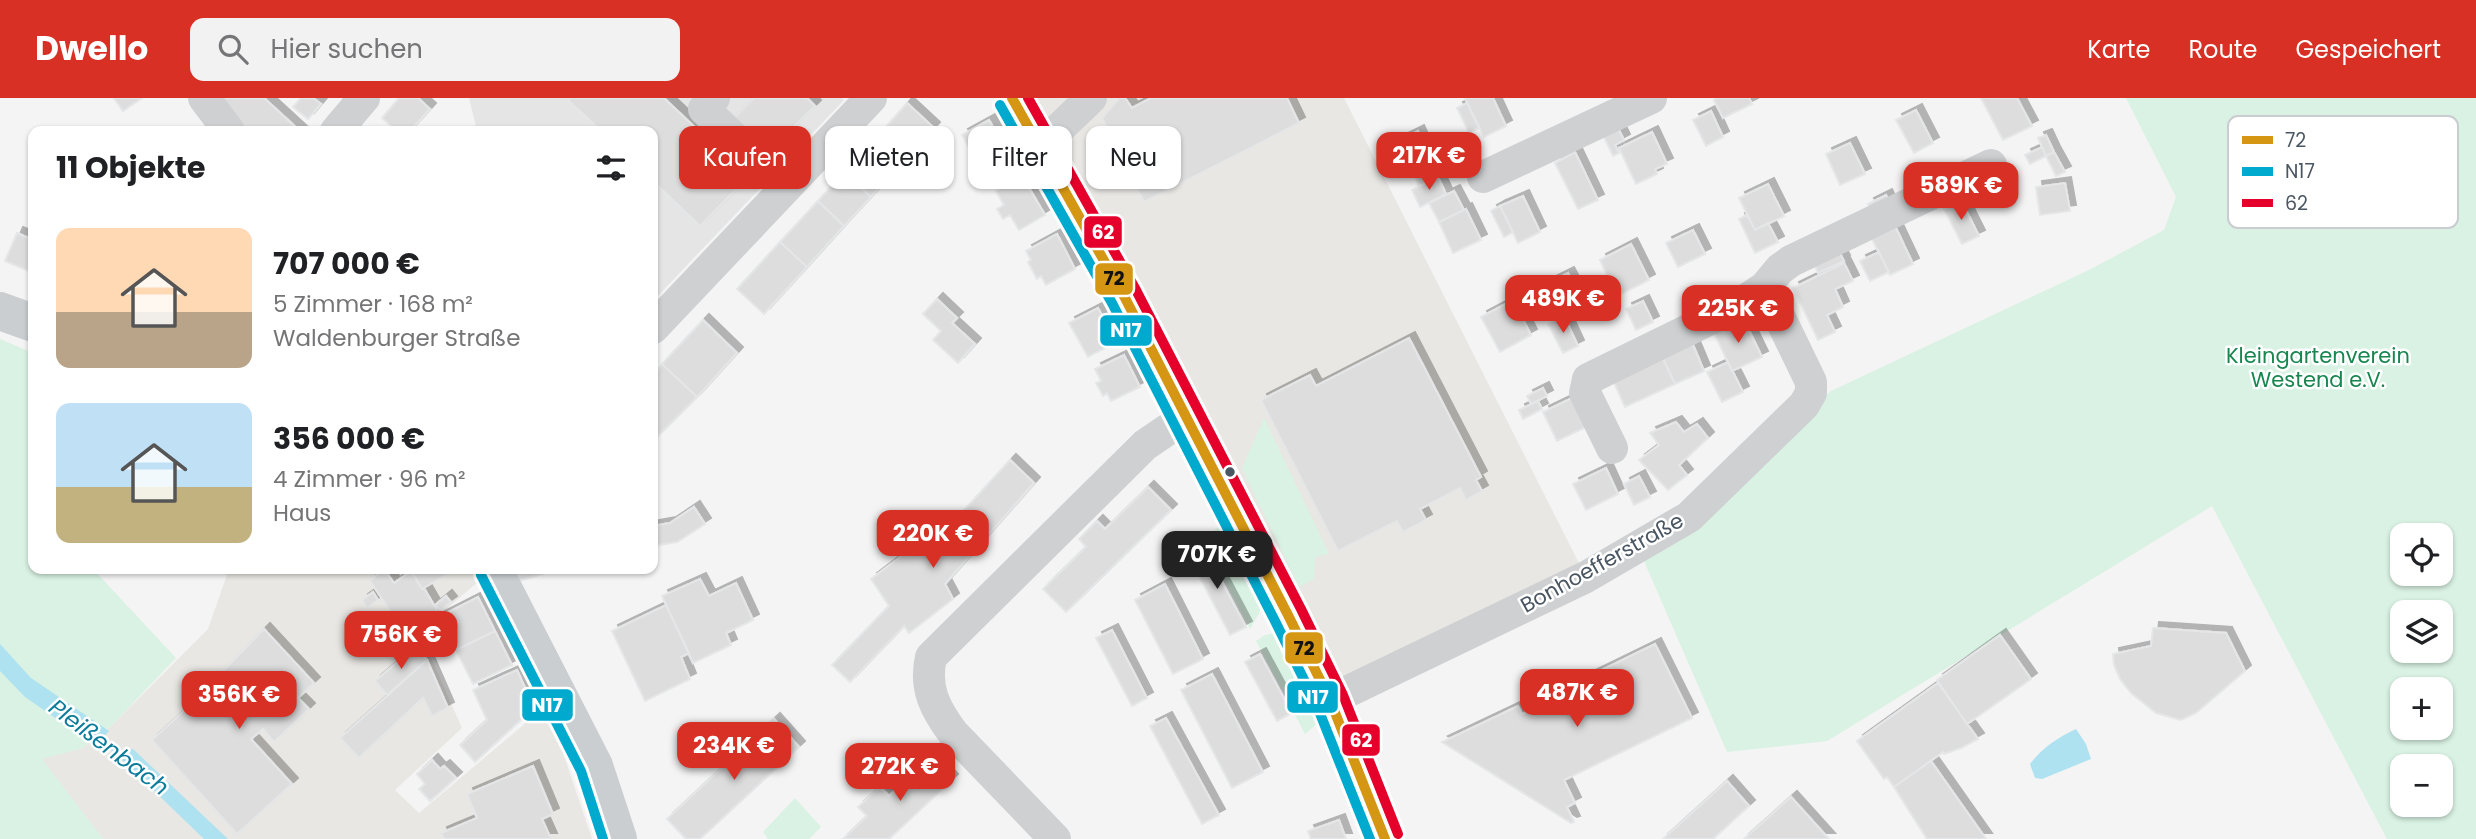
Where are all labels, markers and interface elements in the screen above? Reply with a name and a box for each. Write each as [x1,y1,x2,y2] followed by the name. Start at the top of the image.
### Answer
[190,18,680,81] search box
[35,25,148,72] text: Dwello
[214,30,252,68] icon: search
[270,31,423,67] text: Hier suchen
[2087,33,2150,66] text: Karte
[2188,33,2257,66] text: Route
[2295,33,2441,66] text: Gespeichert
[2228,116,2458,228] legend
[679,126,811,189] chip: Kaufen
[825,126,954,189] chip: Mieten
[968,126,1072,189] chip: Filter
[1086,126,1181,189] chip: Neu
[2285,127,2306,154] text: 72
[1372,132,1486,192] pin: 217K €
[1392,139,1466,171] text: 217K €
[56,146,205,189] text: 11 Objekte
[592,149,630,187] icon: filters
[2285,158,2315,185] text: N17
[1904,162,2018,222] pin: 589K €
[1919,169,2003,201] text: 589K €
[2285,190,2308,217] text: 62
[1083,215,1123,249] line badge: 62
[1092,219,1115,246] text: 62
[273,242,420,285] text: 707 000 €
[112,256,196,340] icon: home
[1094,262,1134,296] line badge: 72
[1103,265,1125,292] text: 72
[1506,275,1620,335] pin: 489K €
[1521,282,1605,314] text: 489K €
[1681,286,1795,345] pin: 225K €
[273,288,473,320] text: 5 Zimmer · 168 m²
[1698,292,1778,324] text: 225K €
[1099,314,1153,347] line badge: N17
[1110,317,1142,344] text: N17
[273,322,520,354] text: Waldenburger Straße
[2226,341,2410,394] park label: Kleingartenverein Westend e.V.
[273,417,425,460] text: 356 000 €
[112,431,196,515] icon: home
[273,463,466,495] text: 4 Zimmer · 96 m²
[1223,465,1237,479] unlabelled marker
[273,497,331,529] text: Haus
[1515,506,1689,619] street label: Bonhoefferstraße
[876,510,990,570] pin: 220K €
[893,517,973,549] text: 220K €
[2390,523,2453,817] map controls
[2390,523,2453,586] button: locate
[1160,532,1274,591] pin: 707K €
[1178,538,1256,570] text: 707K €
[2390,600,2453,663] button: layers
[344,612,458,671] pin: 756K €
[360,618,442,650] text: 756K €
[1284,631,1324,665] line badge: 72
[1293,635,1315,662] text: 72
[1520,670,1634,729] pin: 487K €
[182,672,296,731] pin: 356K €
[1536,676,1618,708] text: 487K €
[2390,677,2453,740] button: +
[198,678,280,710] text: 356K €
[1286,680,1339,714] line badge: N17
[1297,684,1329,711] text: N17
[521,688,574,722] line badge: N17
[42,691,176,803] water label: Pleißenbach
[531,692,563,719] text: N17
[677,722,791,782] pin: 234K €
[1341,723,1381,757] line badge: 62
[1350,727,1373,754] text: 62
[693,729,775,761] text: 234K €
[843,744,957,803] pin: 272K €
[861,750,939,782] text: 272K €
[2390,754,2453,817] button: −

